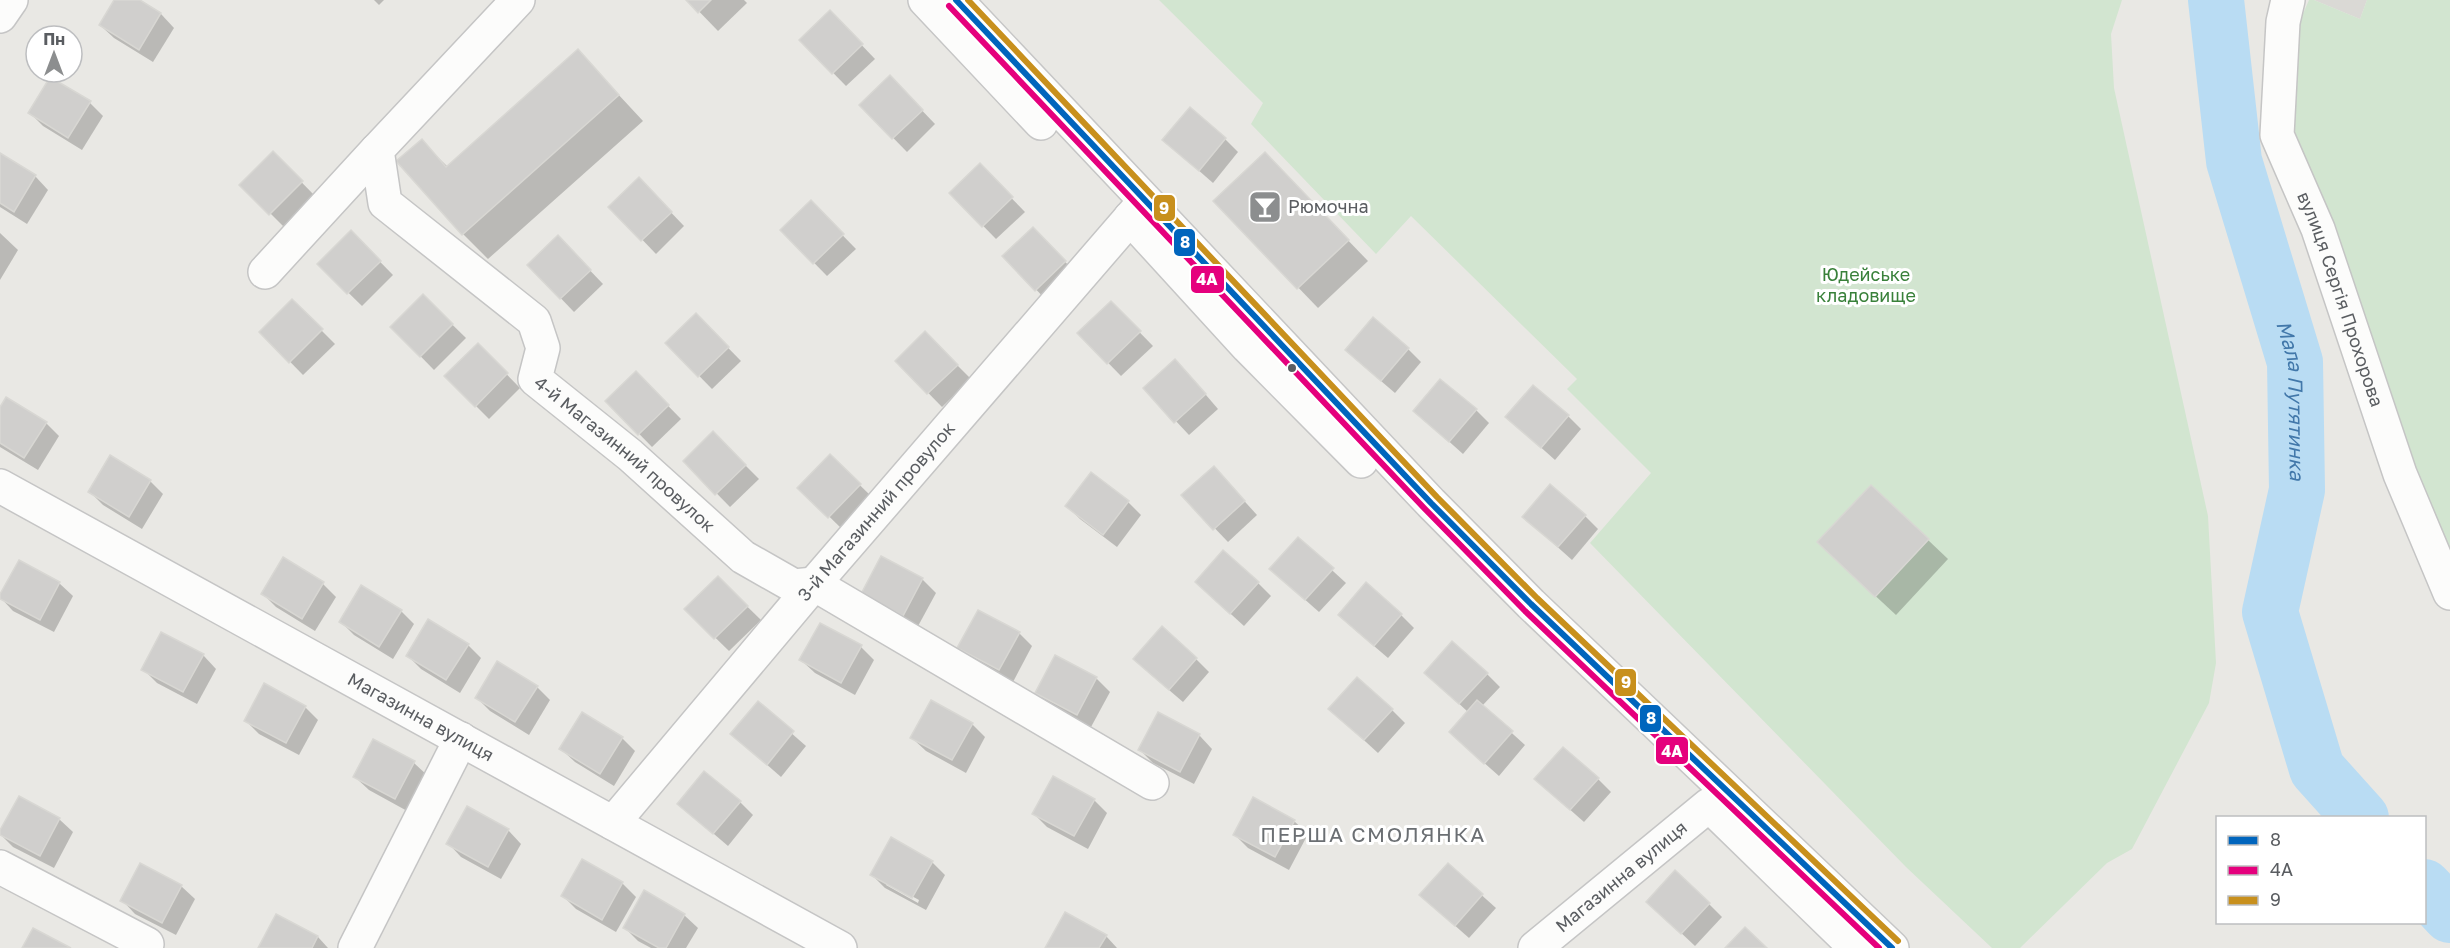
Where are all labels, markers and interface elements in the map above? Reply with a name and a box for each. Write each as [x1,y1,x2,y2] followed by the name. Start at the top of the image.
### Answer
[24,24,84,84] north arrow
[43,29,65,49] text: Пн
[2293,188,2389,409] street label: вулиця Сергія Прохорова
[1247,189,1283,225] bar icon: Рюмочна
[1153,194,1176,222] line badge: 9
[1288,195,1369,217] place label: Рюмочна
[1159,198,1169,218] text: 9
[1173,228,1196,257] line badge: 8
[1180,232,1190,252] text: 8
[1816,263,1916,306] park label: Юдейське кладовище
[1190,265,1225,294] line badge: 4А
[1196,269,1218,289] text: 4А
[2272,318,2310,481] water label: Мала Путятинка
[1286,362,1298,374] unlabelled marker
[530,371,720,536] street label: 4-й Магазинний провулок
[793,417,959,605] street label: 3-й Магазинний провулок
[344,667,498,765] street label: Магазинна вулиця
[1614,668,1637,697] line badge: 9
[1621,672,1631,692] text: 9
[1639,704,1662,733] line badge: 8
[1646,708,1656,728] text: 8
[1655,736,1689,765] line badge: 4А
[1661,741,1683,761] text: 4А
[1551,816,1691,937] street label: Магазинна вулиця
[2216,816,2426,924] legend
[1260,821,1486,847] district label: ПЕРША СМОЛЯНКА
[2270,828,2281,850] text: 8
[2270,858,2293,880] text: 4А
[2270,888,2281,910] text: 9

